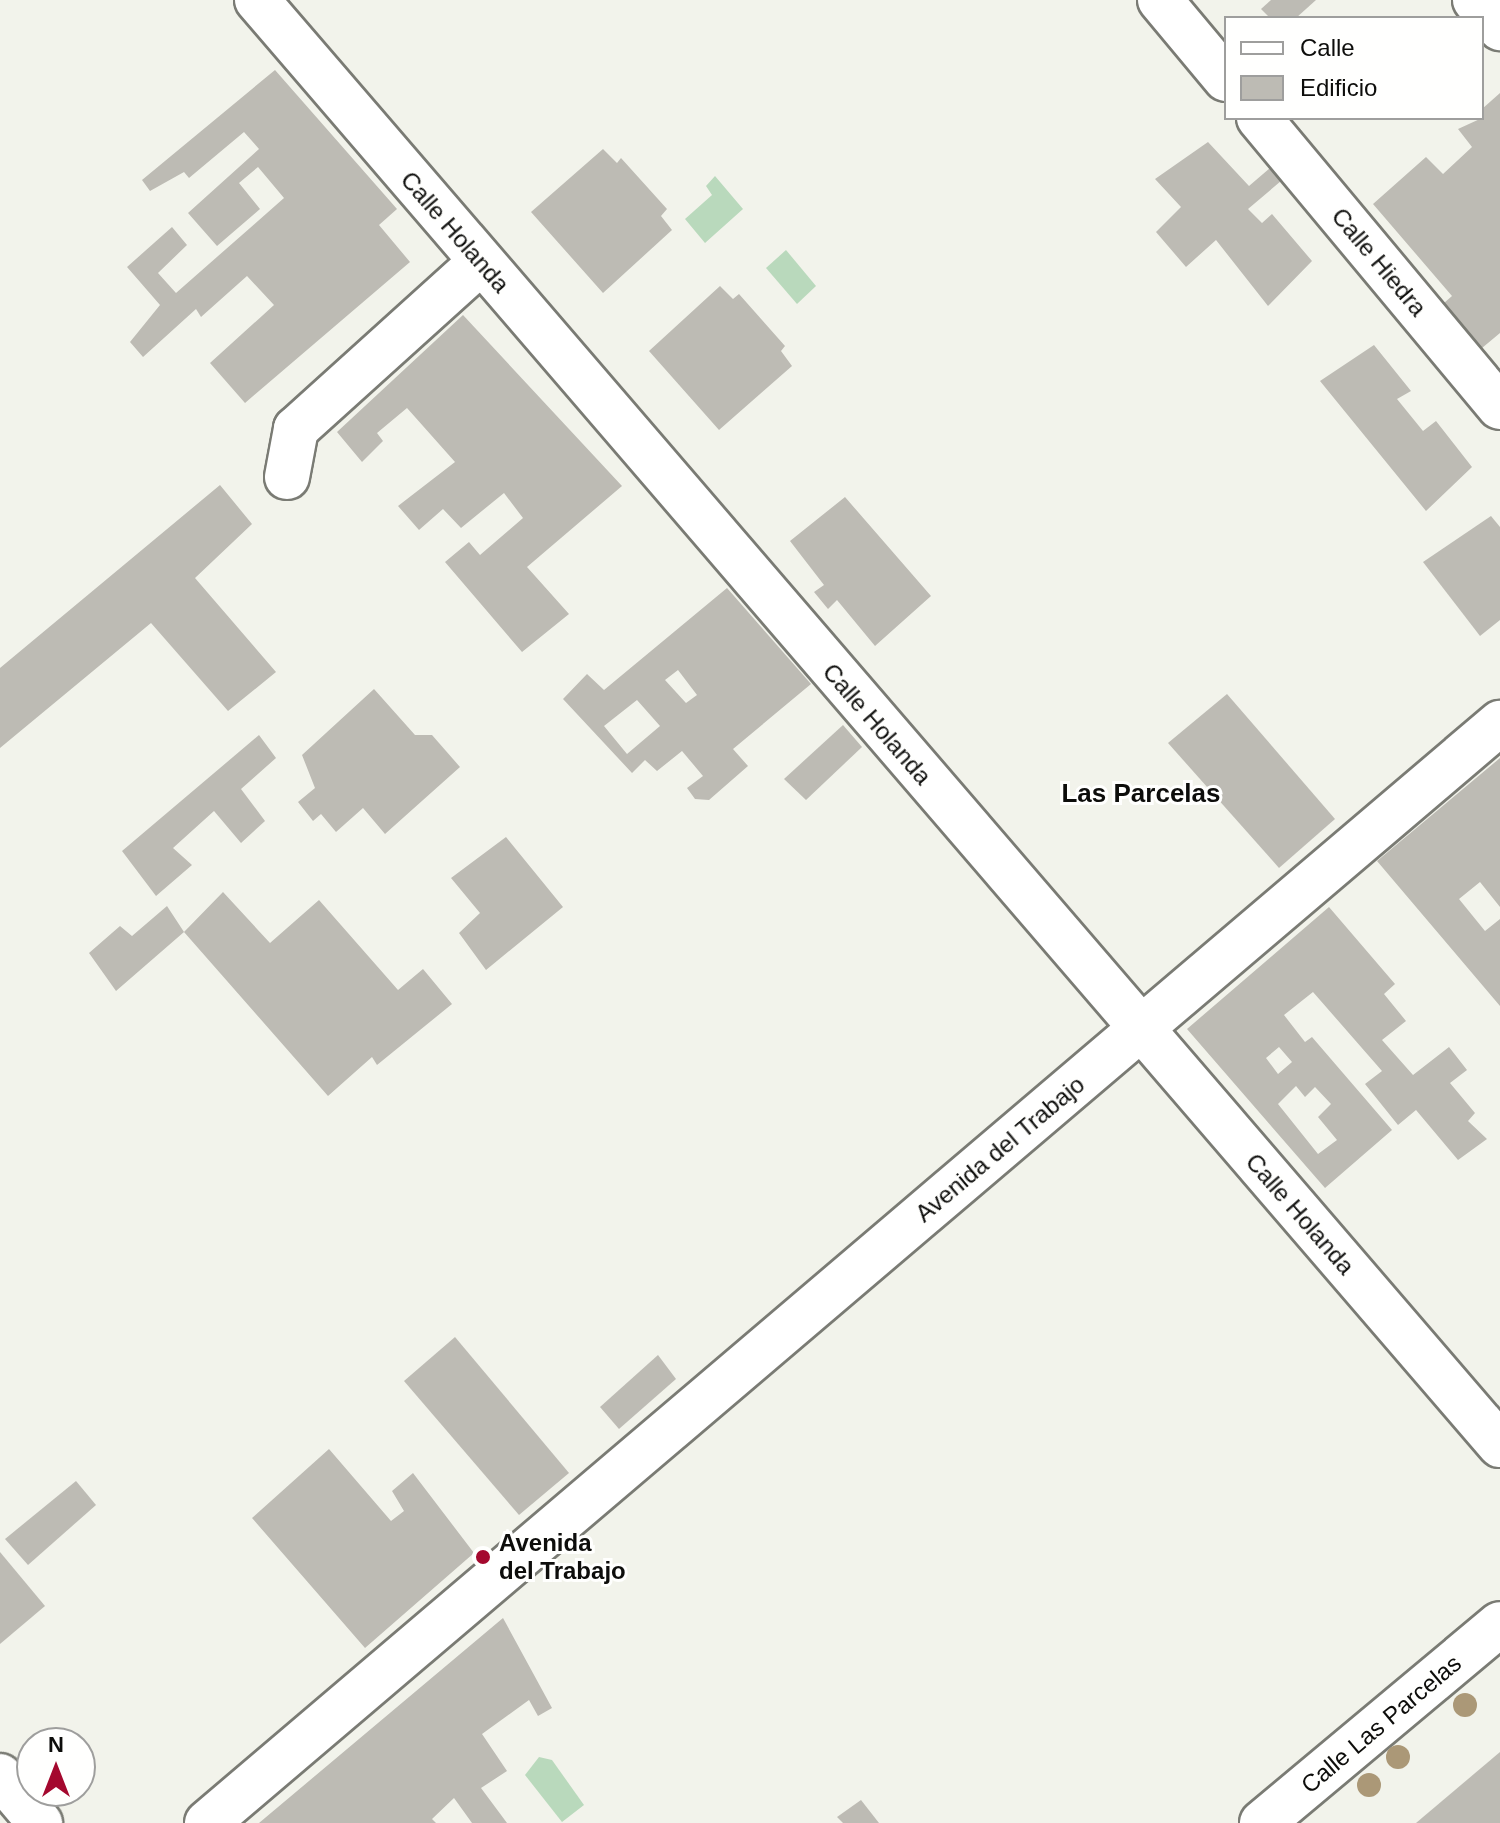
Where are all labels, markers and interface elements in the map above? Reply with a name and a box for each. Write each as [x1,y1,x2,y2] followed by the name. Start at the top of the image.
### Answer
[1224,16,1484,120] legend
[1300,34,1355,61] text: Calle
[1300,74,1377,101] text: Edificio
[395,166,515,298] street label: Calle Holanda
[1326,202,1432,322] street label: Calle Hiedra
[817,658,937,790] street label: Calle Holanda
[1061,778,1221,810] district label: Las Parcelas
[909,1070,1091,1228] street label: Avenida del Trabajo
[1240,1148,1360,1280] street label: Calle Holanda
[499,1529,626,1585] place label: Avenida del Trabajo
[474,1548,492,1566] marker: Avenida del Trabajo
[1295,1649,1467,1799] street label: Calle Las Parcelas
[16,1727,96,1807] north arrow
[48,1732,64,1757] text: N

